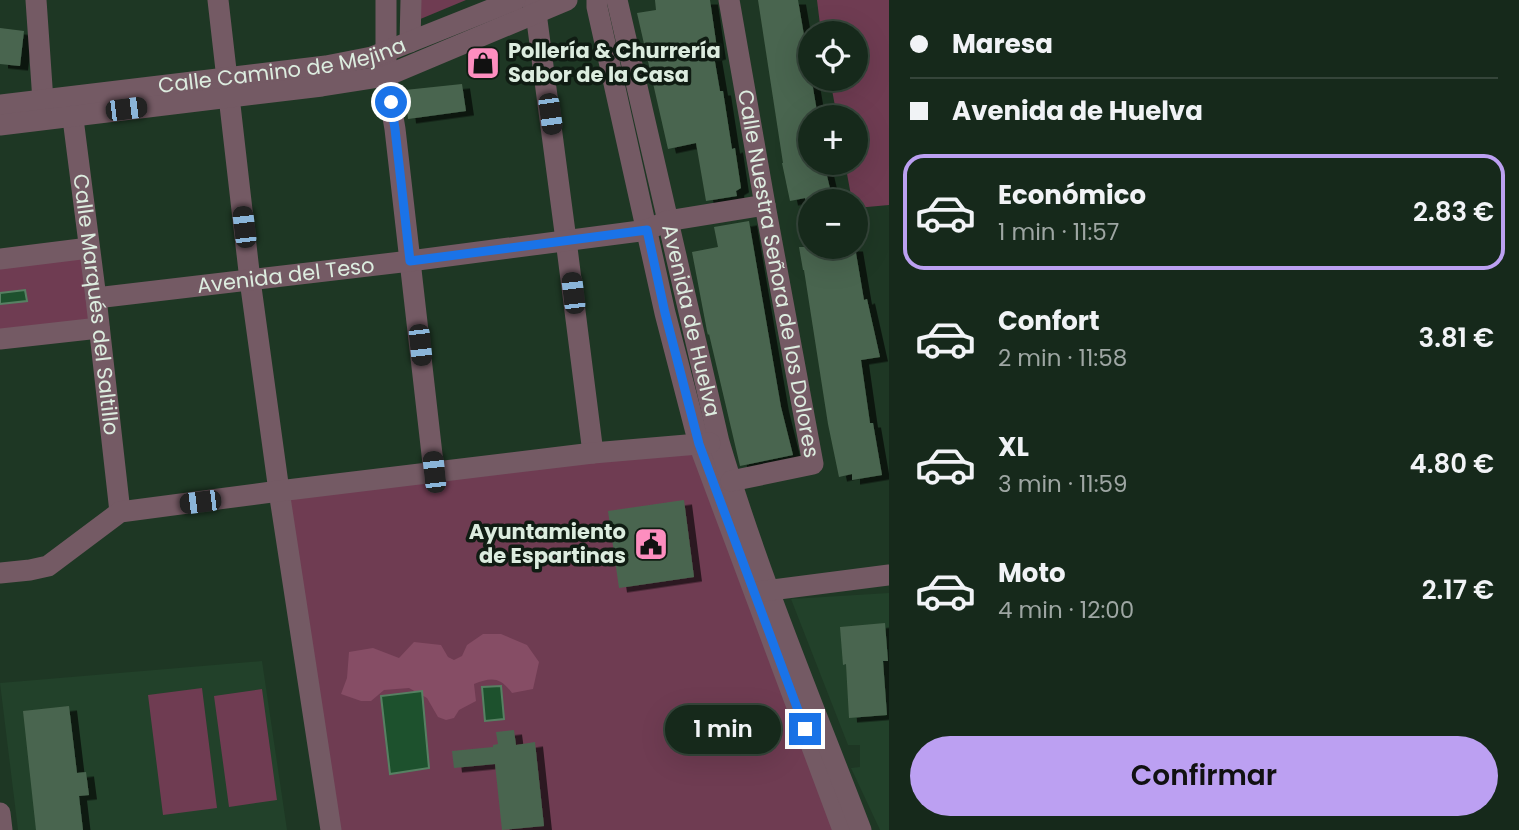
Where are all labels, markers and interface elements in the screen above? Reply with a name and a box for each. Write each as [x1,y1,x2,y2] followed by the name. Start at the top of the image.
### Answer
[798,21,868,259] map controls
[798,21,868,91] button: locate
[952,26,1053,62] text: Maresa
[157,30,410,100] street label: Calle Camino de Mejina
[508,36,721,89] place label: Pollería & Churrería Sabor de la Casa
[464,44,502,82] shop icon: Pollería & Churrería Sabor de la Casa
[375,86,407,118] route start
[731,87,827,460] street label: Calle Nuestra Señora de los Dolores
[537,92,564,136] car
[952,93,1203,129] text: Avenida de Huelva
[104,96,149,122] car
[798,105,868,175] button: +
[66,172,126,437] street label: Calle Marqués del Saltillo
[998,177,1146,213] text: Económico
[914,181,977,244] icon: car
[798,189,868,259] button: −
[1413,194,1494,230] text: 2.83 €
[232,205,257,249] car
[998,216,1119,248] text: 1 min · 11:57
[655,221,728,420] street label: Avenida de Huelva
[195,250,376,300] street label: Avenida del Teso
[561,271,586,315] car
[998,303,1100,339] text: Confort
[914,307,977,370] icon: car
[1419,320,1494,356] text: 3.81 €
[408,323,433,367] car
[998,342,1127,374] text: 2 min · 11:58
[998,429,1029,465] text: XL
[914,433,977,496] icon: car
[1410,446,1494,482] text: 4.80 €
[422,450,447,494] car
[998,468,1127,500] text: 3 min · 11:59
[178,489,223,515] car
[469,517,626,570] place label: Ayuntamiento de Espartinas
[632,525,670,563] public building icon: Ayuntamiento de Espartinas
[998,555,1066,591] text: Moto
[914,559,977,622] icon: car
[1422,572,1494,608] text: 2.17 €
[998,594,1134,626] text: 4 min · 12:00
[665,704,780,754] callout: 1 min
[693,713,753,745] text: 1 min
[789,713,821,745] route end
[910,736,1498,816] button: Confirmar

